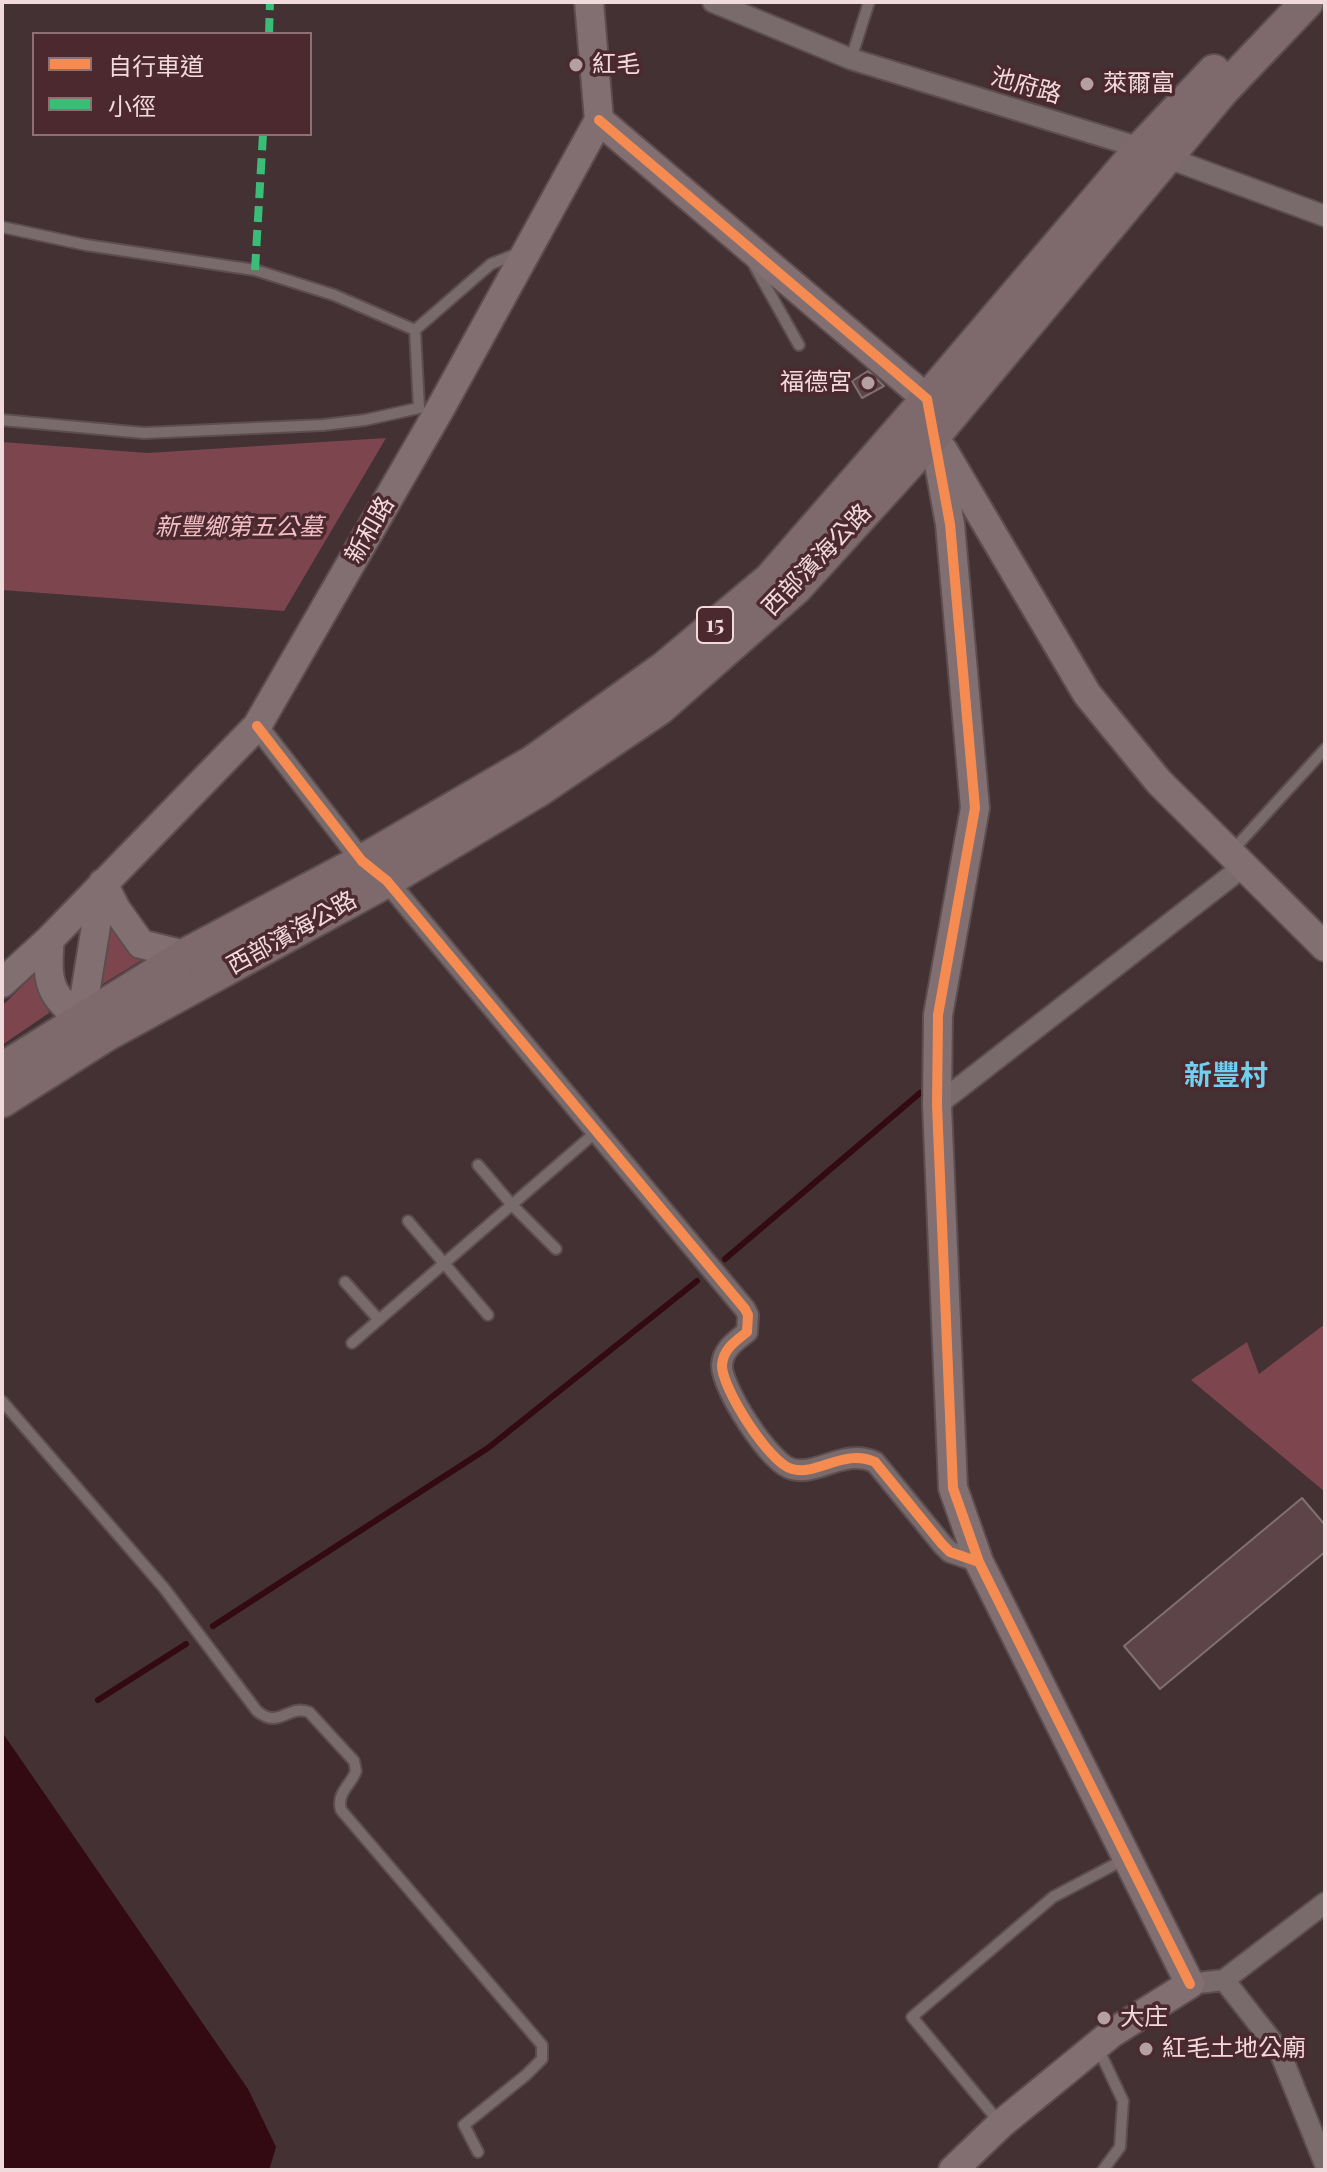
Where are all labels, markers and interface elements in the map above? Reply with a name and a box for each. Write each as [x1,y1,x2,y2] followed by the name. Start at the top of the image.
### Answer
[32,32,312,136] legend
[108,49,204,81] text: 自行車道
[592,51,640,79] place label: 紅毛
[567,56,585,74] marker: 紅毛
[987,62,1065,110] street label: 池府路
[1103,70,1175,98] place label: 萊爾富
[1078,75,1096,93] marker: 萊爾富
[108,89,156,121] text: 小徑
[780,369,852,397] place label: 福德宮
[859,374,877,392] marker: 福德宮
[340,492,400,568] street label: 新和路
[757,498,877,622] street label: 西部濱海公路
[155,514,323,542] park label: 新豐鄉第五公墓
[697,607,733,643] road number: 15
[222,885,362,981] street label: 西部濱海公路
[1184,1059,1268,1093] district label: 新豐村
[1120,2004,1168,2032] place label: 大庄
[1095,2009,1113,2027] marker: 大庄
[1162,2035,1306,2063] place label: 紅毛土地公廟
[1137,2040,1155,2058] marker: 紅毛土地公廟

